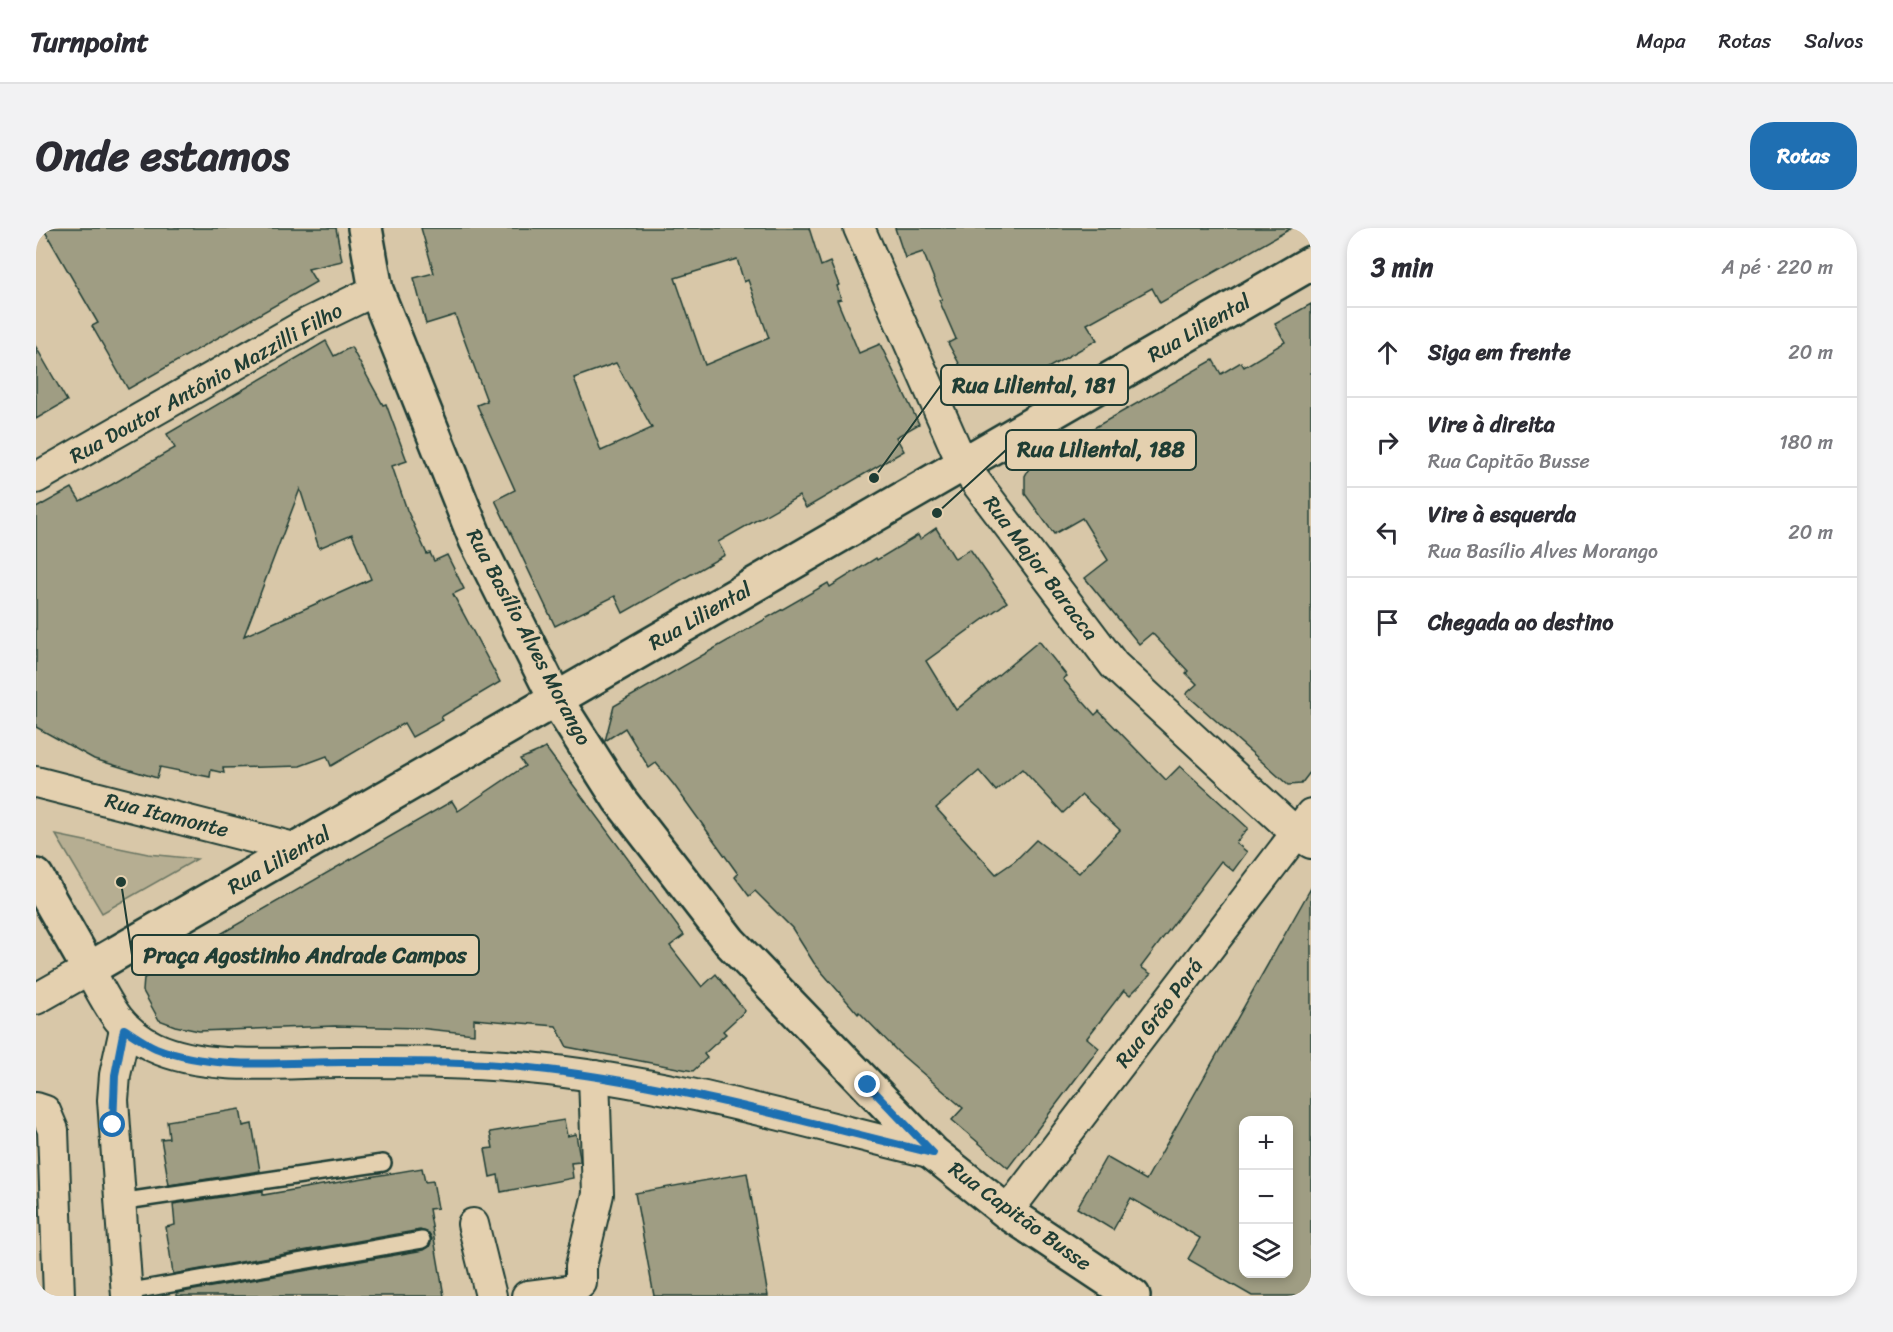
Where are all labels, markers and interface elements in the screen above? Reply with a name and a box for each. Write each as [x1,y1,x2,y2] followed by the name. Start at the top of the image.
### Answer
[30,17,149,66] text: Turnpoint
[1636,22,1685,60] text: Mapa
[1718,22,1771,60] text: Rotas
[1804,22,1863,60] text: Salvos
[36,119,290,193] text: Onde estamos
[1750,122,1857,190] button: Rotas
[1371,244,1433,290] text: 3 min
[1722,250,1833,285] text: A pé · 220 m
[1140,282,1259,373] street label: Rua Liliental
[62,292,350,474] street label: Rua Doutor Antônio Mazzilli Filho
[1428,333,1571,372] text: Siga em frente
[1788,335,1833,370] text: 20 m
[1371,336,1404,369] icon: ahead
[941,365,1128,405] callout: Rua Liliental, 181
[951,366,1116,405] text: Rua Liliental, 181
[1428,405,1555,444] text: Vire à direita
[1779,425,1833,460] text: 180 m
[1371,426,1404,459] icon: right
[1006,430,1196,470] callout: Rua Liliental, 188
[1016,430,1185,469] text: Rua Liliental, 188
[1428,444,1590,479] text: Rua Capitão Busse
[973,487,1109,650] street label: Rua Major Baracca
[1428,495,1576,534] text: Vire à esquerda
[1788,515,1833,550] text: 20 m
[1371,516,1404,549] icon: left
[456,521,602,753] street label: Rua Basílio Alves Morango
[1428,534,1658,569] text: Rua Basílio Alves Morango
[641,570,760,661] street label: Rua Liliental
[1428,603,1613,642] text: Chegada ao destino
[1371,606,1404,639] icon: arrive
[101,781,233,849] street label: Rua Itamonte
[220,814,339,905] street label: Rua Liliental
[132,935,479,975] callout: Praça Agostinho Andrade Campos
[143,936,468,975] text: Praça Agostinho Andrade Campos
[1105,949,1214,1076] street label: Rua Grão Pará
[854,1071,880,1097] route end
[99,1111,125,1137] route start
[1239,1116,1293,1278] map controls
[1239,1116,1293,1170] button: +
[940,1151,1100,1281] street label: Rua Capitão Busse
[1239,1170,1293,1224] button: −
[1239,1224,1293,1278] button: layers

